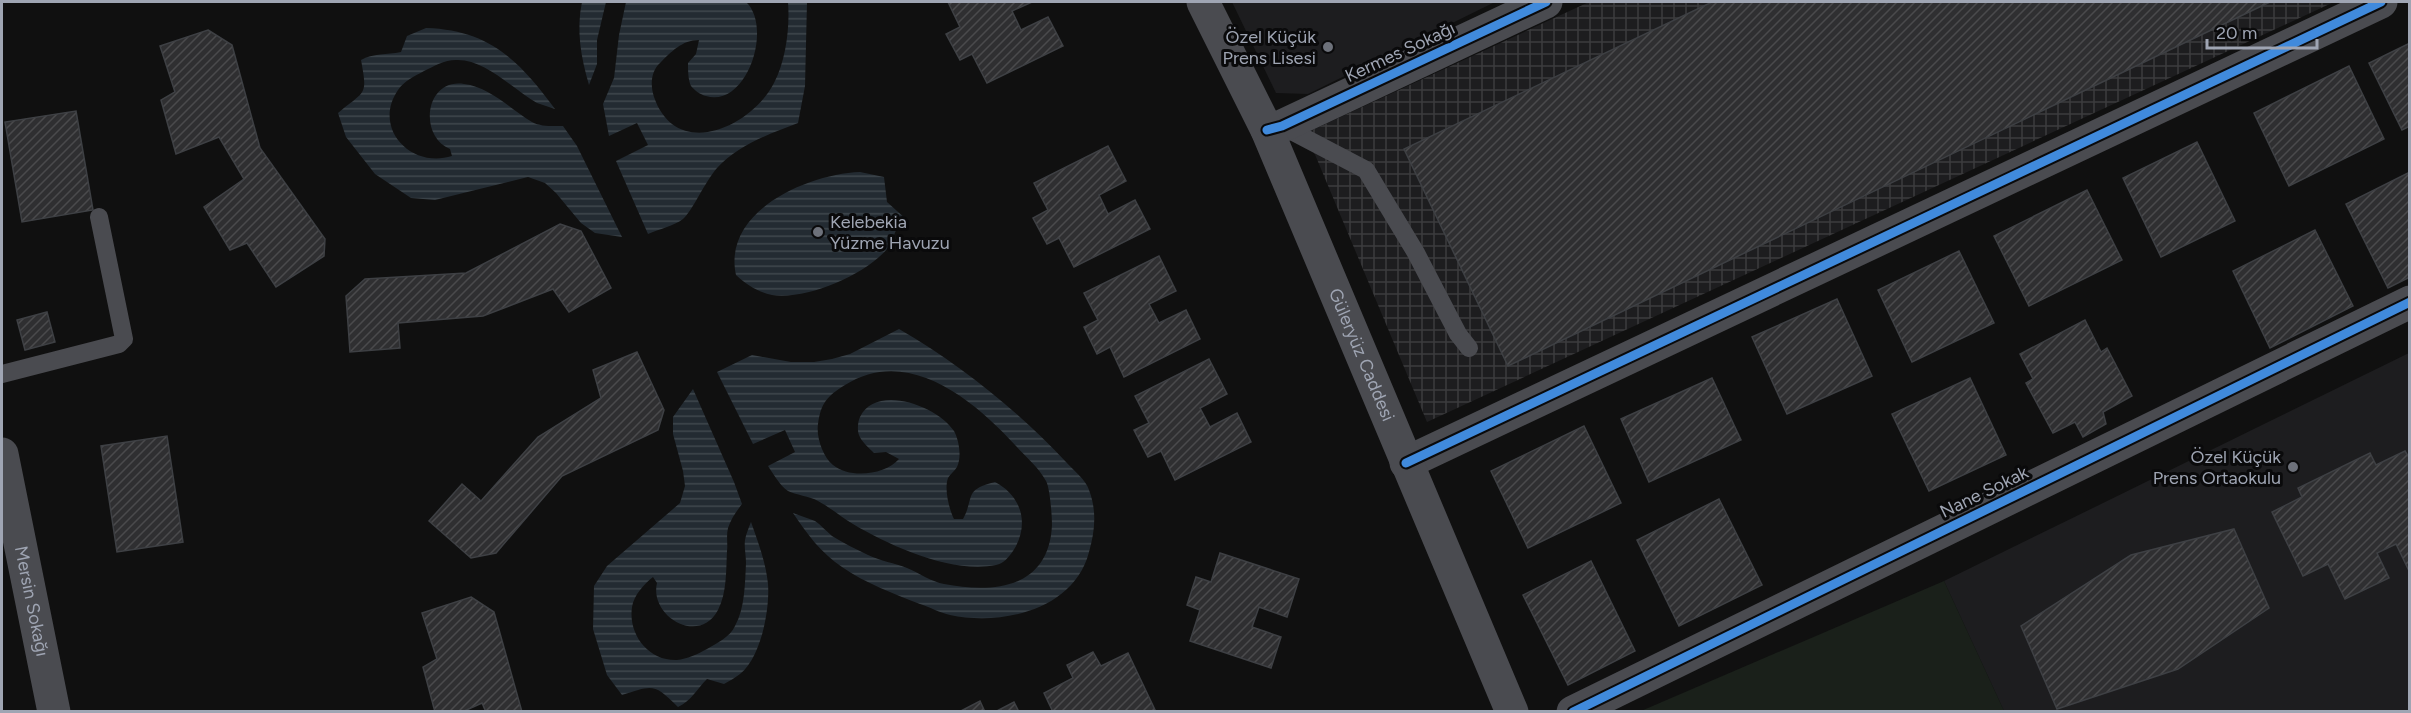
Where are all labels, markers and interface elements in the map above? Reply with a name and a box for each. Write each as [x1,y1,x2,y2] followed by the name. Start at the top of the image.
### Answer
[2207,12,2316,50] scale bar
[1342,17,1458,87] street label: Kermes Sokağı
[2216,22,2257,44] text: 20 m
[1223,26,1316,69] place label: Özel Küçük Prens Lisesi
[1321,40,1335,54] marker: Özel Küçük Prens Lisesi
[830,211,950,254] place label: Kelebekia Yüzme Havuzu
[811,225,825,239] marker: Kelebekia Yüzme Havuzu
[1324,285,1399,425] street label: Güleryüz Caddesi
[2153,446,2281,489] place label: Özel Küçük Prens Ortaokulu
[2286,460,2300,474] marker: Özel Küçük Prens Ortaokulu
[1936,461,2032,523] street label: Nane Sokak
[10,544,54,658] street label: Mersin Sokağı

